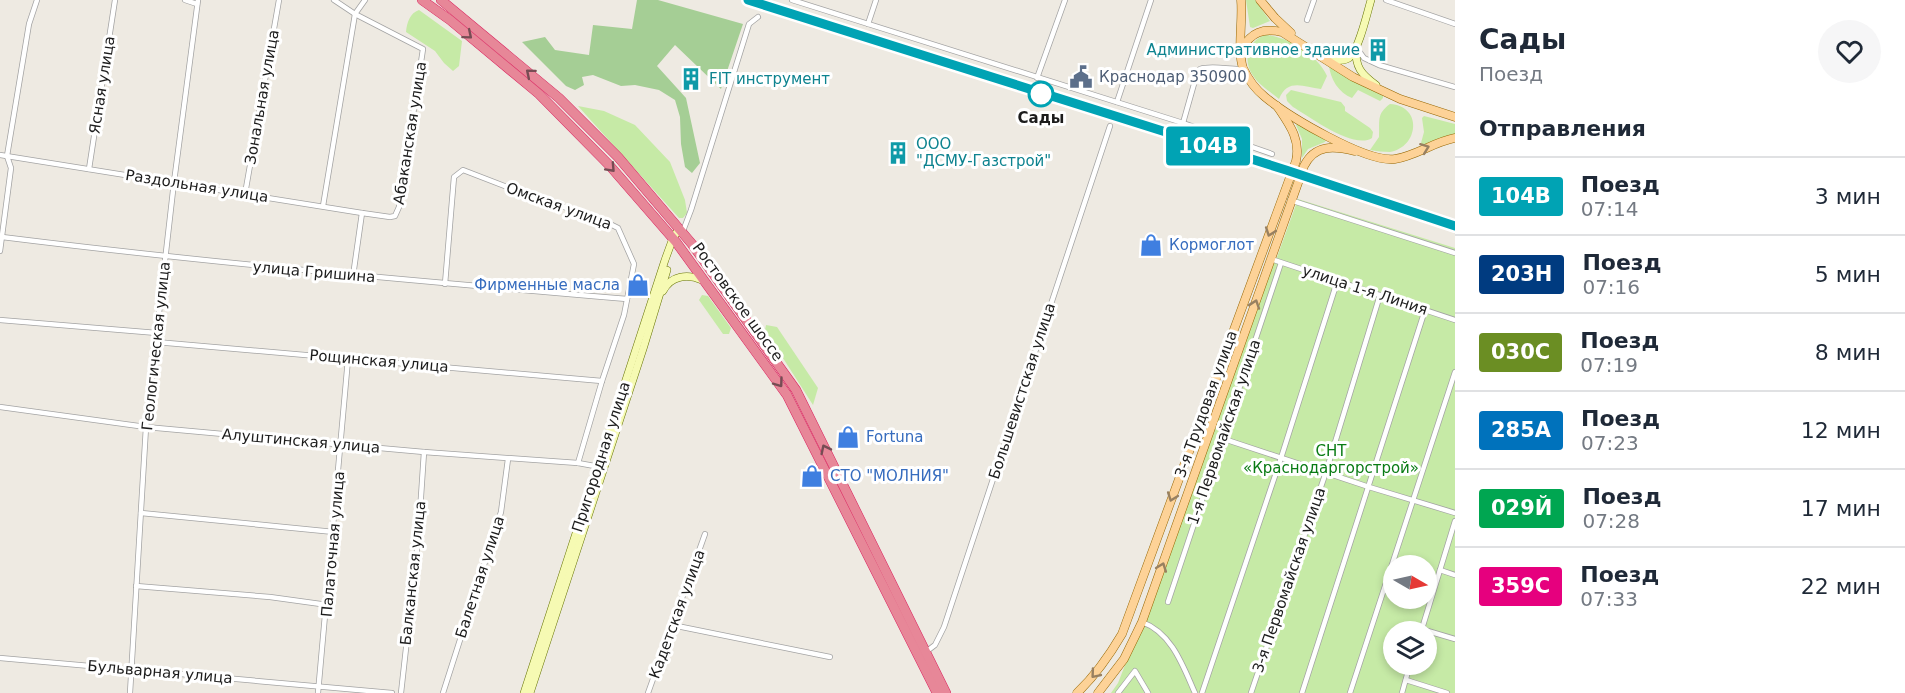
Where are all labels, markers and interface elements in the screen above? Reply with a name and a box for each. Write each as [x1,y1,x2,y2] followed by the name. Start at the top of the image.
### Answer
[1818,20,1881,83] button: heart
[1479,23,1566,56] text: Сады
[241,28,283,166] street label: Зональная улица
[461,28,472,39] one-way arrow
[85,35,119,135] street label: Ясная улица
[1365,37,1391,63] building icon: Административное здание
[1146,41,1360,59] place label: Административное здание
[390,60,430,206] street label: Абаканская улица
[1479,62,1543,86] text: Поезд
[1068,64,1094,90] public building icon: Краснодар 350900
[678,66,704,92] building icon: FIT инструмент
[1099,68,1247,86] place label: Краснодар 350900
[526,69,537,80] one-way arrow
[709,70,830,88] place label: FIT инструмент
[1028,81,1054,107] marker: Сады
[1018,109,1064,127] place label: Сады
[1479,116,1646,141] text: Отправления
[1166,126,1250,166] line badge: 104В
[1178,134,1238,158] text: 104В
[916,135,1051,170] place label: ООО "ДСМУ-Газстрой"
[885,140,911,166] building icon: ООО "ДСМУ-Газстрой"
[1419,143,1430,155] one-way arrow
[604,161,615,171] one-way arrow
[124,166,270,206] street label: Раздольная улица
[1581,172,1660,197] text: Поезд
[504,179,614,233] street label: Омская улица
[1491,184,1551,208] text: 104В
[1815,184,1881,209] text: 3 мин
[1581,197,1638,221] text: 07:14
[1264,227,1277,237] one-way arrow
[1138,232,1164,258] shop icon: Кормоглот
[1169,236,1254,254] place label: Кормоглот
[689,239,787,365] street label: Ростовское шоссе
[1582,250,1661,275] text: Поезд
[252,258,376,286] street label: улица Гришина
[138,261,174,431] street label: Геологическая улица
[1300,261,1430,319] street label: улица 1-я Линия
[1491,262,1552,286] text: 203Н
[1815,262,1881,287] text: 5 мин
[625,272,651,298] shop icon: Фирменные масла
[1582,275,1640,299] text: 07:16
[474,276,620,294] place label: Фирменные масла
[1247,299,1260,310] one-way arrow
[985,301,1059,481] street label: Большевистская улица
[1171,328,1241,480] street label: 3-я Трудовая улица
[1580,328,1659,353] text: Поезд
[1184,337,1264,527] street label: 1-я Первомайская улица
[1491,340,1550,364] text: 030C
[1815,340,1881,365] text: 8 мин
[309,346,449,376] street label: Рощинская улица
[1580,353,1638,377] text: 07:19
[772,377,783,388] one-way arrow
[568,380,634,534] street label: Пригородная улица
[1581,406,1660,431] text: Поезд
[1491,418,1551,442] text: 285А
[1801,418,1881,443] text: 12 мин
[835,424,861,450] shop icon: Fortuna
[221,425,381,457] street label: Алуштинская улица
[866,428,924,446] place label: Fortuna
[1581,431,1639,455] text: 07:23
[1243,442,1419,477] park label: СНТ «Краснодаргорстрой»
[821,444,833,455] one-way arrow
[799,463,825,489] shop icon: СТО "МОЛНИЯ"
[830,467,949,485] place label: СТО "МОЛНИЯ"
[318,470,348,618] street label: Палаточная улица
[1582,484,1661,509] text: Поезд
[1249,485,1329,675] street label: 3-я Первомайская улица
[1167,491,1180,501] one-way arrow
[1491,496,1552,520] text: 029Й
[1801,496,1881,521] text: 17 мин
[396,500,430,646] street label: Балканская улица
[1582,509,1640,533] text: 07:28
[452,514,508,640] street label: Балетная улица
[645,547,709,681] street label: Кадетская улица
[1383,555,1437,609] north arrow
[1383,555,1437,675] map controls
[1155,562,1168,573] one-way arrow
[1580,562,1659,587] text: Поезд
[1491,574,1550,598] text: 359С
[1801,574,1881,599] text: 22 мин
[1580,587,1638,611] text: 07:33
[1383,621,1437,675] button: layers
[87,657,233,687] street label: Бульварная улица
[1091,667,1102,678] one-way arrow

